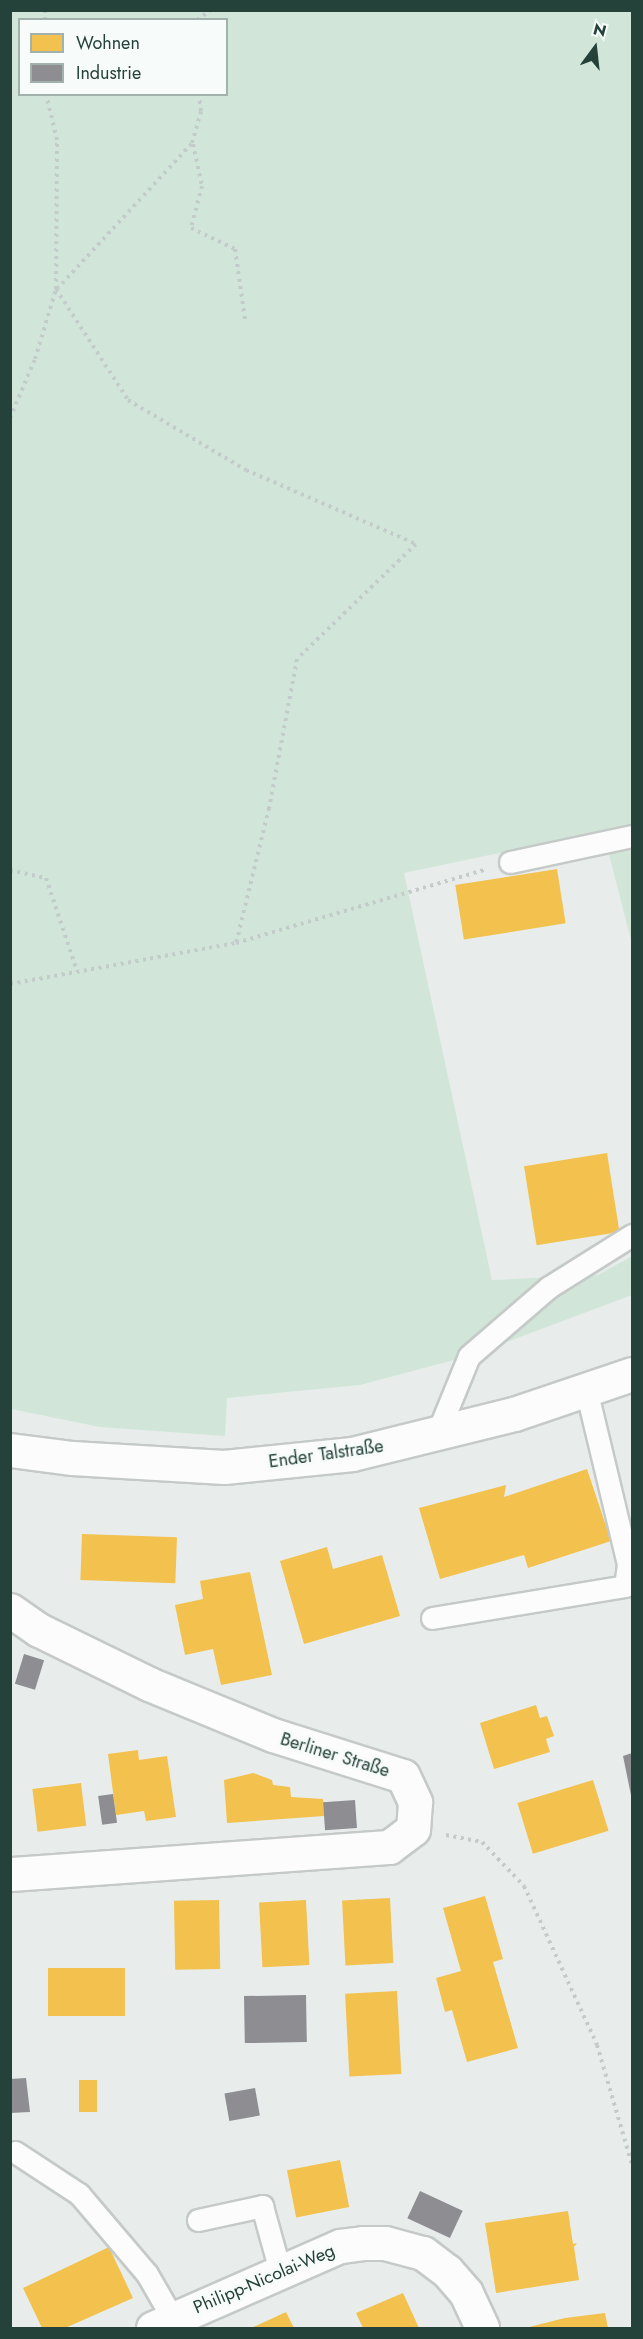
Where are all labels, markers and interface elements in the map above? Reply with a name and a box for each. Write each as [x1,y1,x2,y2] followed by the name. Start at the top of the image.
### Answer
[591,17,609,43] text: N
[18,18,228,96] legend
[565,18,625,78] north arrow
[76,30,140,56] text: Wohnen
[76,60,141,86] text: Industrie
[267,1435,385,1473] street label: Ender Talstraße
[278,1728,392,1782] street label: Berliner Straße
[190,2239,338,2319] street label: Philipp-Nicolai-Weg

